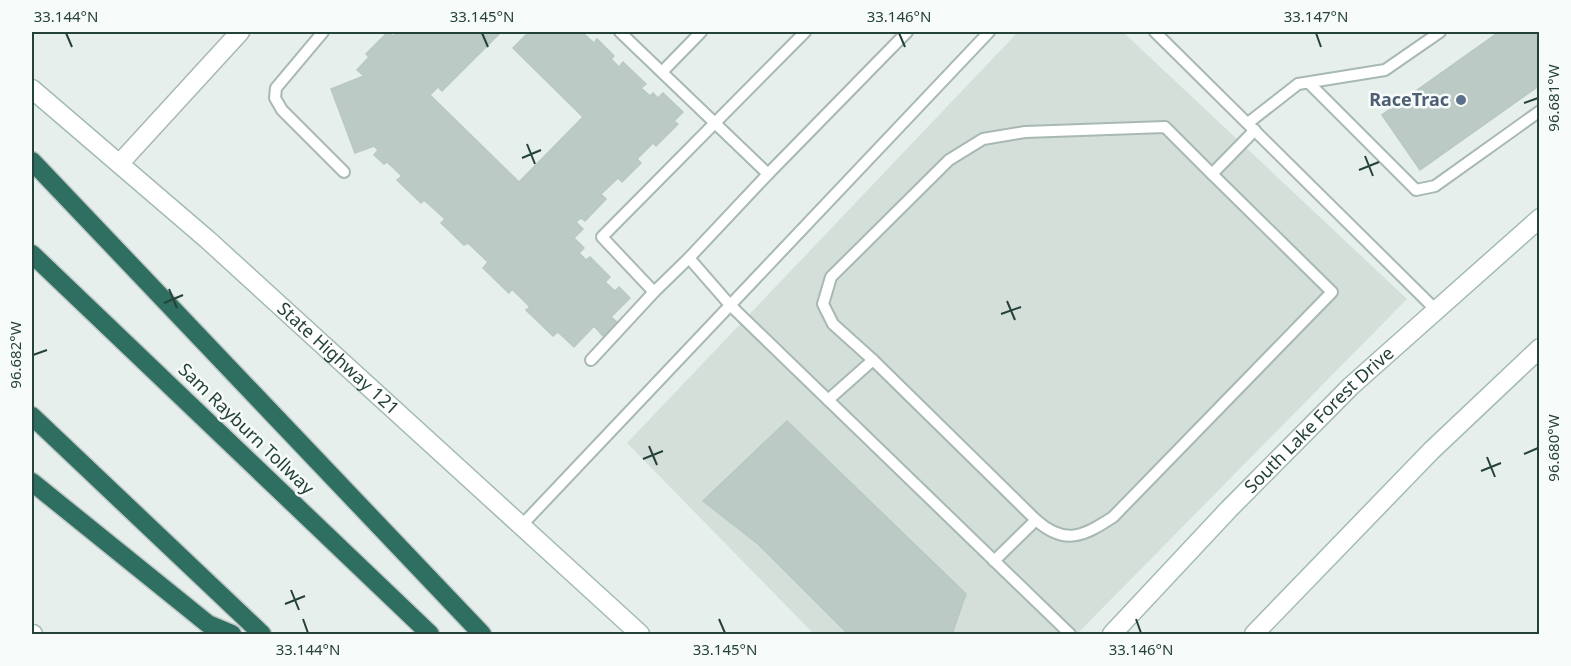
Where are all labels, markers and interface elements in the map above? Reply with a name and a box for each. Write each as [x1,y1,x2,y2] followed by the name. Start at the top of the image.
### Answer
[34,6,98,26] text: 33.144°N
[450,6,514,26] text: 33.145°N
[867,6,931,26] text: 33.146°N
[1284,6,1348,26] text: 33.147°N
[1543,64,1563,132] text: 96.681°W
[1369,87,1449,111] place label: RaceTrac
[1454,93,1468,107] marker: RaceTrac
[273,296,405,420] street label: State Highway 121
[5,321,25,389] text: 96.682°W
[1239,341,1398,498] street label: South Lake Forest Drive
[174,357,320,500] street label: Sam Rayburn Tollway
[1543,414,1563,482] text: 96.680°W
[276,639,340,659] text: 33.144°N
[693,639,757,659] text: 33.145°N
[1109,639,1173,659] text: 33.146°N

